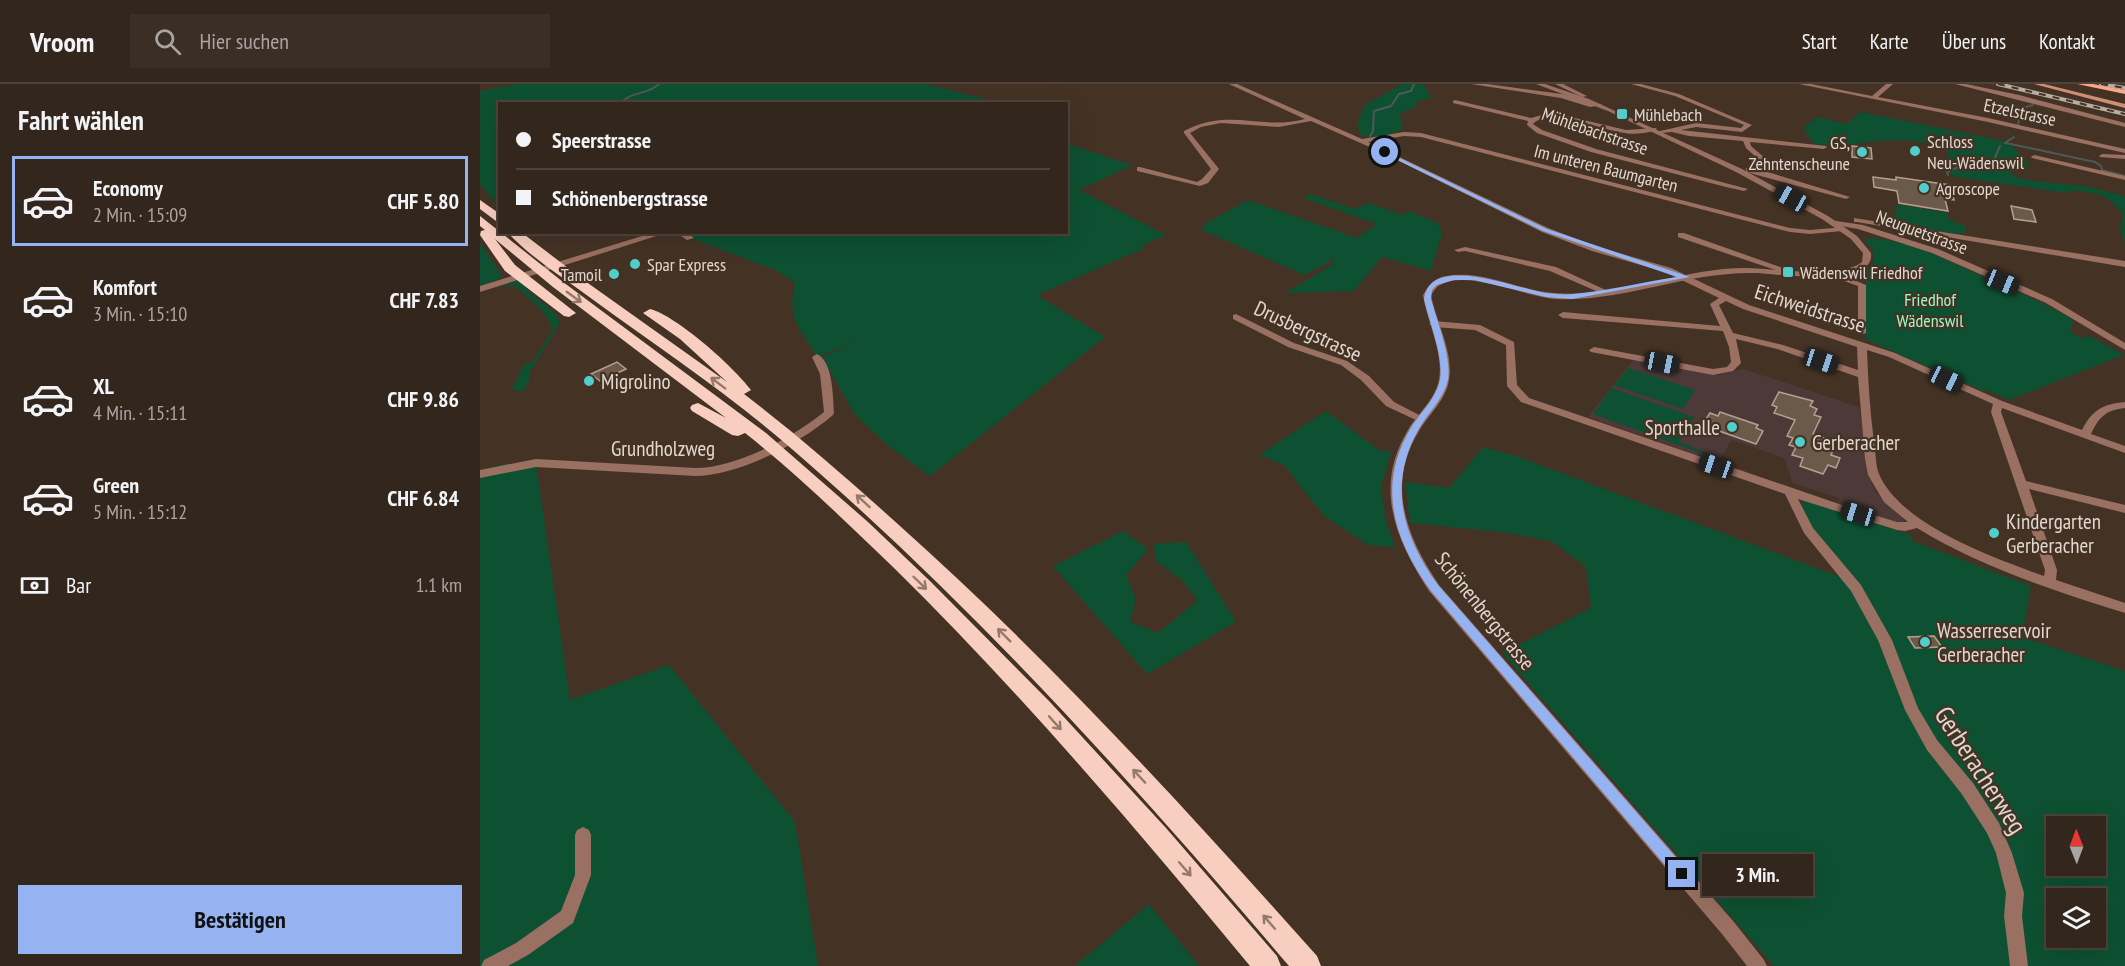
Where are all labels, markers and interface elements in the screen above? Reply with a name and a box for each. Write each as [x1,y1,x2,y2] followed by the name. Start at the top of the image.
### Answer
[130,14,550,68] search box
[30,23,94,60] text: Vroom
[151,25,184,58] icon: search
[199,27,289,55] text: Hier suchen
[1802,28,1837,55] text: Start
[1870,28,1909,55] text: Karte
[1942,28,2006,55] text: Über uns
[2039,28,2095,55] text: Kontakt
[1982,93,2058,131] street label: Etzelstrasse
[1539,102,1651,160] street label: Mühlebachstrasse
[18,103,144,137] text: Fahrt wählen
[1634,103,1702,126] place label: Mühlebach
[1615,107,1629,121] marker: Mühlebach
[552,126,651,154] text: Speerstrasse
[1927,130,2025,174] place label: Schloss Neu-Wädenswil
[1748,131,1850,175] place label: GS, Zehntenscheune
[1371,138,1398,165] route start
[1532,139,1680,197] street label: Im unteren Baumgarten
[1908,144,1922,158] marker: Schloss Neu-Wädenswil
[1855,145,1869,159] marker: GS, Zehntenscheune
[21,174,75,228] icon: car
[93,174,163,202] text: Economy
[1936,177,2000,200] place label: Agroscope
[1771,181,1811,215] car
[1917,181,1931,195] marker: Agroscope
[552,184,708,212] text: Schönenbergstrasse
[387,187,459,215] text: CHF 5.80
[93,202,187,228] text: 2 Min. · 15:09
[1873,205,1971,259] street label: Neuguetstrasse
[647,253,726,276] place label: Spar Express
[628,257,642,271] marker: Spar Express
[1800,261,1924,284] place label: Wädenswil Friedhof
[561,263,603,286] place label: Tamoil
[1781,265,1795,279] marker: Wädenswil Friedhof
[607,267,621,281] marker: Tamoil
[1982,267,2022,297] car
[21,273,75,327] icon: car
[93,273,157,301] text: Komfort
[1751,277,1869,339] street label: Eichweidstrasse
[389,286,459,314] text: CHF 7.83
[1897,288,1964,332] park label: Friedhof Wädenswil
[566,291,582,303] one-way arrow
[1250,294,1366,368] street label: Drusbergstrasse
[93,301,187,327] text: 3 Min. · 15:10
[1801,347,1841,375] car
[1643,351,1681,375] car
[1926,363,1966,395] car
[601,368,671,395] place label: Migrolino
[21,372,75,426] icon: car
[93,372,114,400] text: XL
[582,374,596,388] marker: Migrolino
[711,376,727,389] one-way arrow
[387,385,459,413] text: CHF 9.86
[93,400,187,426] text: 4 Min. · 15:11
[1645,414,1720,441] place label: Sporthalle
[1725,420,1739,434] marker: Sporthalle
[1812,429,1900,456] place label: Gerberacher
[611,435,715,462] street label: Grundholzweg
[1793,435,1807,449] marker: Gerberacher
[1696,452,1736,480] car
[21,471,75,525] icon: car
[93,471,139,499] text: Green
[387,484,459,512] text: CHF 6.84
[856,494,871,508] one-way arrow
[93,499,187,525] text: 5 Min. · 15:12
[1838,500,1878,528] car
[2006,508,2101,559] place label: Kindergarten Gerberacher
[1987,526,2001,540] marker: Kindergarten Gerberacher
[1429,546,1541,676] street label: Schönenbergstrasse
[18,569,51,602] icon: cash
[66,571,91,599] text: Bar
[415,572,462,598] text: 1.1 km
[912,575,927,590] one-way arrow
[1937,617,2051,668] place label: Wasserreservoir Gerberacher
[997,628,1012,643] one-way arrow
[1918,635,1932,649] marker: Wasserreservoir Gerberacher
[1928,700,2034,840] street label: Gerberacherweg
[1048,715,1062,730] one-way arrow
[1132,769,1146,784] one-way arrow
[2046,816,2106,876] north arrow
[2046,816,2106,948] map controls
[1703,853,1814,895] callout: 3 Min.
[1668,860,1695,887] route end
[1178,861,1191,877] one-way arrow
[1735,862,1780,888] text: 3 Min.
[18,885,462,954] button: Bestätigen
[2046,888,2106,948] button: layers
[1262,915,1276,930] one-way arrow

